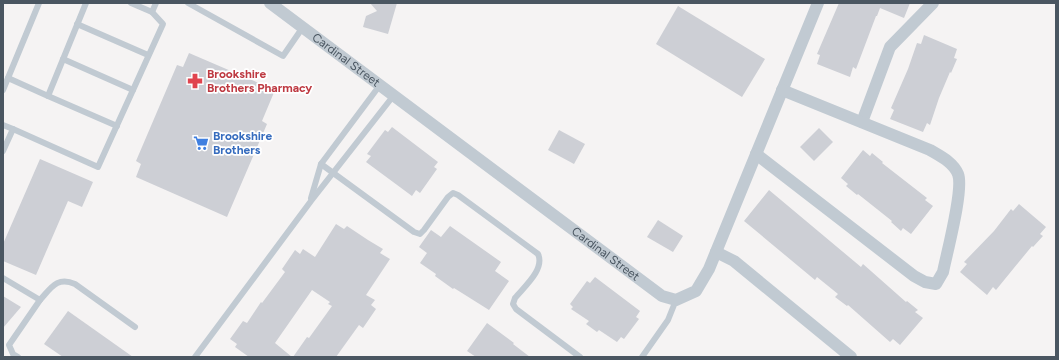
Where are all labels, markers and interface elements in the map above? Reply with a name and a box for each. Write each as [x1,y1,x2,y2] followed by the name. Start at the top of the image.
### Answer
[310,30,383,90] street label: Cardinal Street
[207,67,312,95] place label: Brookshire Brothers Pharmacy
[186,72,204,90] pharmacy icon: Brookshire Brothers Pharmacy
[213,129,272,157] place label: Brookshire Brothers
[192,134,210,152] supermarket icon: Brookshire Brothers
[569,224,643,284] street label: Cardinal Street

